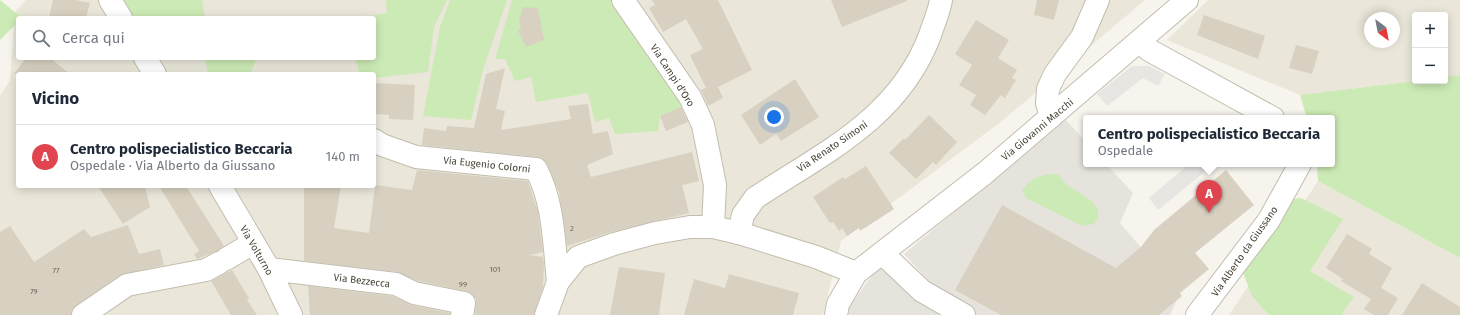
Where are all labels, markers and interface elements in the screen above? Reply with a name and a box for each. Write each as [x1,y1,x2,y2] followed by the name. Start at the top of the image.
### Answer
[1364,12,1400,48] north arrow
[1412,12,1448,84] map controls
[1412,12,1448,48] button: +
[16,16,376,60] search box
[30,27,52,49] icon: search
[62,29,125,47] text: Cerca qui
[648,42,697,109] street label: Via Campi d'Oro
[1412,48,1448,84] button: −
[32,88,79,109] text: Vicino
[999,96,1076,163] street label: Via Giovanni Macchi
[764,107,784,127] your location
[1083,115,1335,167] popup
[795,119,870,175] street label: Via Renato Simoni
[1098,125,1320,143] text: Centro polispecialistico Beccaria
[70,140,293,158] text: Centro polispecialistico Beccaria
[1098,143,1153,158] text: Ospedale
[41,149,49,164] text: A
[326,149,360,164] text: 140 m
[443,154,531,176] street label: Via Eugenio Colorni
[70,158,275,173] text: Ospedale · Via Alberto da Giussano
[1196,180,1222,213] pin: A
[1209,204,1281,299] street label: Via Alberto da Giussano
[237,223,275,278] street label: Via Volturno
[570,224,574,233] house number: 2
[489,265,501,274] house number: 101
[52,266,60,275] house number: 77
[333,272,391,290] street label: Via Bezzecca
[459,280,467,289] house number: 99
[30,287,38,296] house number: 79

